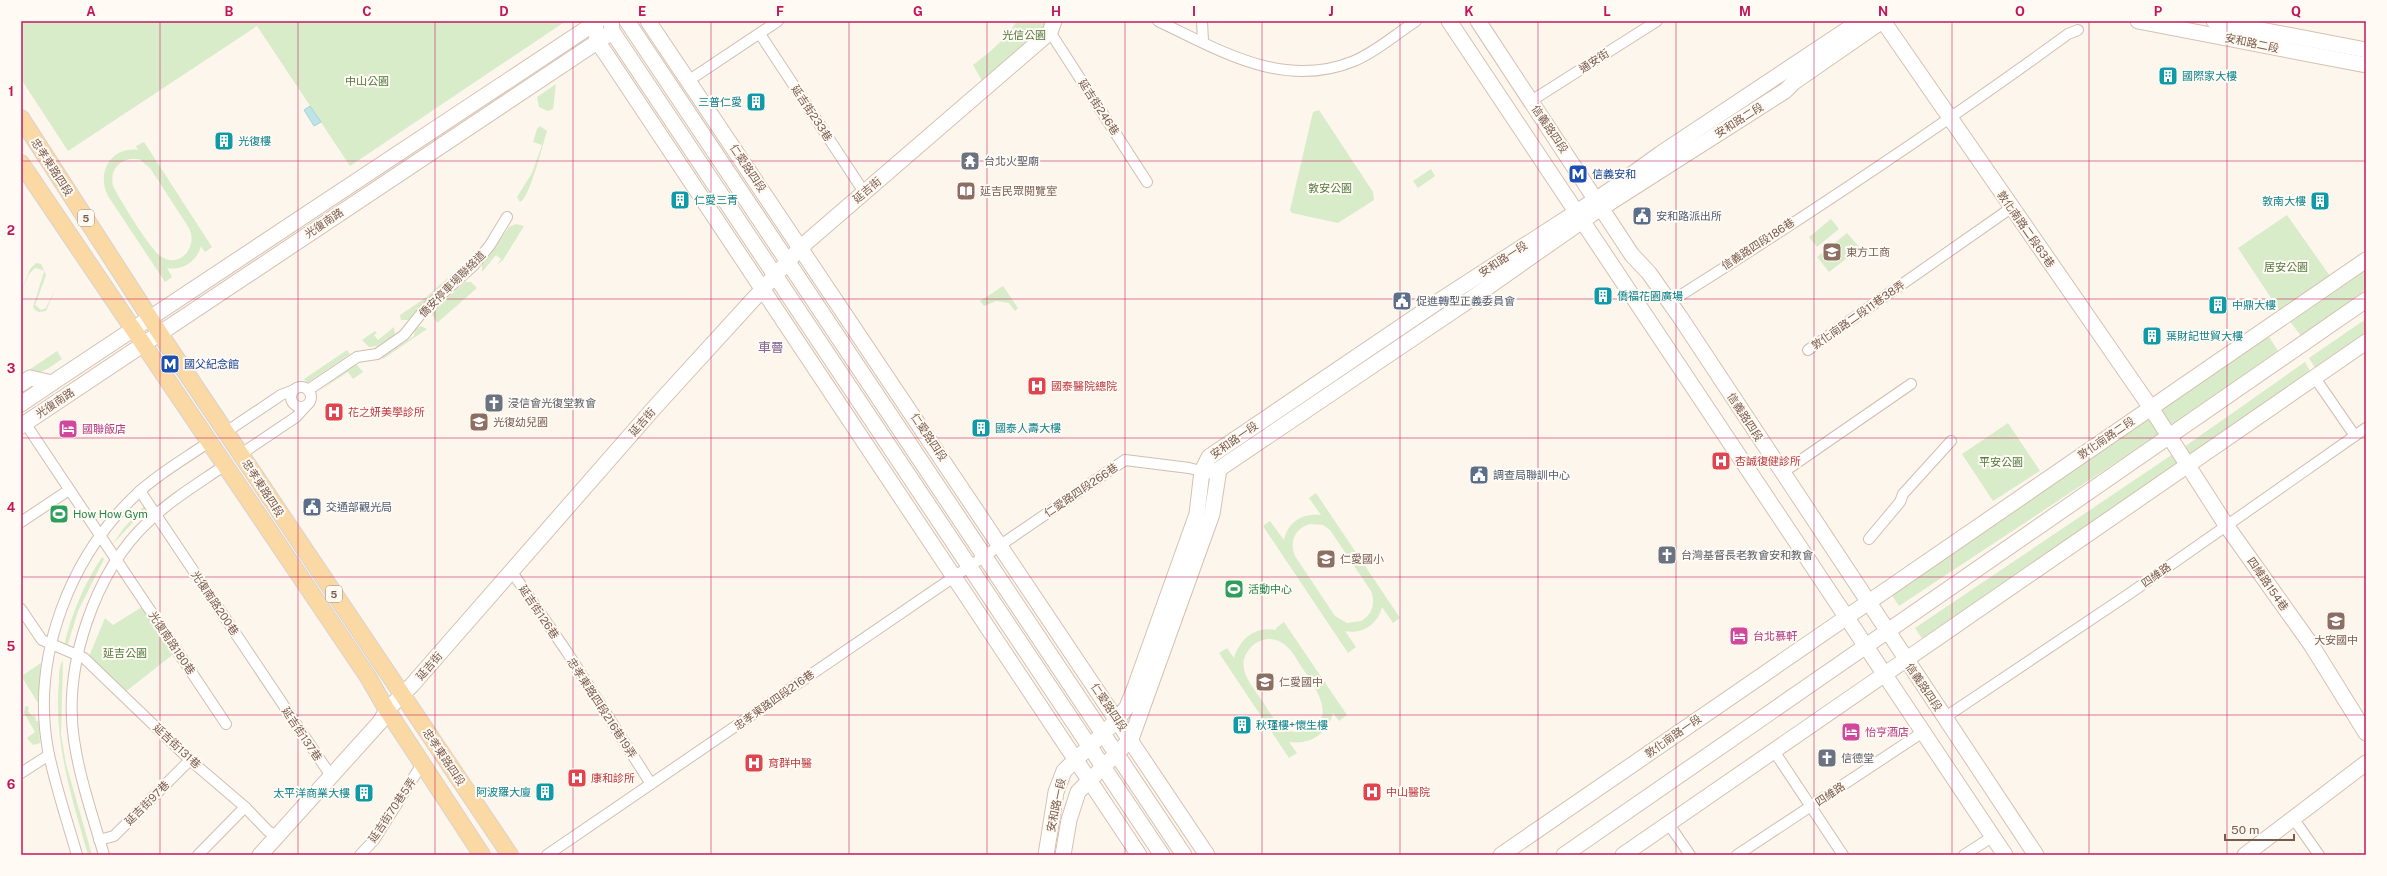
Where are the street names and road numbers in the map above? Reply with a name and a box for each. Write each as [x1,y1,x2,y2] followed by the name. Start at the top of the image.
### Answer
[2224,31,2280,55] street label: 安和路二段
[1577,47,1611,75] street label: 通安街
[1076,77,1122,137] street label: 延吉街246巷
[789,83,835,143] street label: 延吉街233巷
[1712,100,1766,140] street label: 安和路二段
[1530,103,1570,155] street label: 信義路四段
[29,136,75,198] street label: 忠孝東路四段
[728,142,768,194] street label: 仁愛路四段
[851,175,883,205] street label: 延吉街
[1995,188,2057,270] street label: 敦化南路二段63巷
[302,206,346,240] street label: 光復南路
[78,210,94,226] road number: 5
[1719,216,1797,272] street label: 信義路四段186巷
[1477,239,1529,279] street label: 安和路一段
[417,249,487,319] street label: 僑安停車場聯絡道
[1809,278,1907,352] street label: 敦化南路二段11巷38弄
[33,386,77,420] street label: 光復南路
[1725,391,1765,443] street label: 信義路四段
[627,406,657,438] street label: 延吉街
[909,411,949,463] street label: 仁愛路四段
[2075,415,2137,461] street label: 敦化南路二段
[1208,419,1260,461] street label: 安和路一段
[240,457,286,519] street label: 忠孝東路四段
[1042,461,1120,519] street label: 仁愛路四段266巷
[2245,555,2291,613] street label: 四維路154巷
[2139,561,2173,589] street label: 四維路
[189,569,241,637] street label: 光復南路200巷
[517,583,561,641] street label: 延吉街126巷
[326,586,342,602] road number: 5
[147,609,197,677] street label: 光復南路180巷
[414,650,444,682] street label: 延吉街
[565,656,639,760] street label: 忠孝東路四段216巷19弄
[1904,661,1944,713] street label: 信義路四段
[732,668,816,732] street label: 忠孝東路四段216巷
[1089,681,1129,733] street label: 仁愛路四段
[280,705,324,763] street label: 延吉街137巷
[1643,712,1703,760] street label: 敦化南路一段
[151,721,203,771] street label: 延吉街131巷
[421,726,467,788] street label: 忠孝東路四段
[366,775,418,845] street label: 延吉街70巷5弄
[1044,777,1068,833] street label: 安和路一段
[123,779,171,827] street label: 延吉街97巷
[1813,780,1847,808] street label: 四維路

